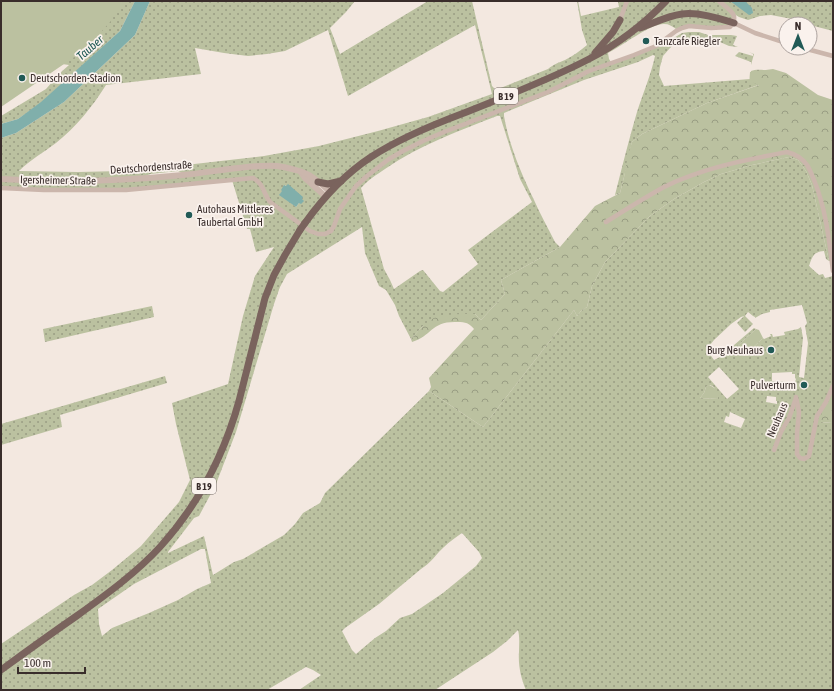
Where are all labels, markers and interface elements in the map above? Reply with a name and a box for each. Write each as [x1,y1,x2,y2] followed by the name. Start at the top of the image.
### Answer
[778,16,818,56] north arrow
[795,20,801,32] text: N
[74,32,106,63] water label: Tauber
[654,35,721,47] place label: Tanzcafe Riegler
[641,36,651,46] marker: Tanzcafe Riegler
[30,72,121,84] place label: Deutschorden-Stadion
[17,73,27,83] marker: Deutschorden-Stadion
[494,88,518,104] road number: B 19
[110,158,192,176] street label: Deutschordenstraße
[20,173,96,187] street label: Igersheimer Straße
[197,203,273,228] place label: Autohaus Mittleres Taubertal GmbH
[184,210,194,220] marker: Autohaus Mittleres Taubertal GmbH
[707,344,763,356] place label: Burg Neuhaus
[766,345,776,355] marker: Burg Neuhaus
[750,379,796,391] place label: Pulverturm
[799,380,809,390] marker: Pulverturm
[764,401,790,439] street label: Neuhaus
[192,478,216,494] road number: B 19
[18,649,85,675] scale bar
[24,656,51,670] text: 100 m

